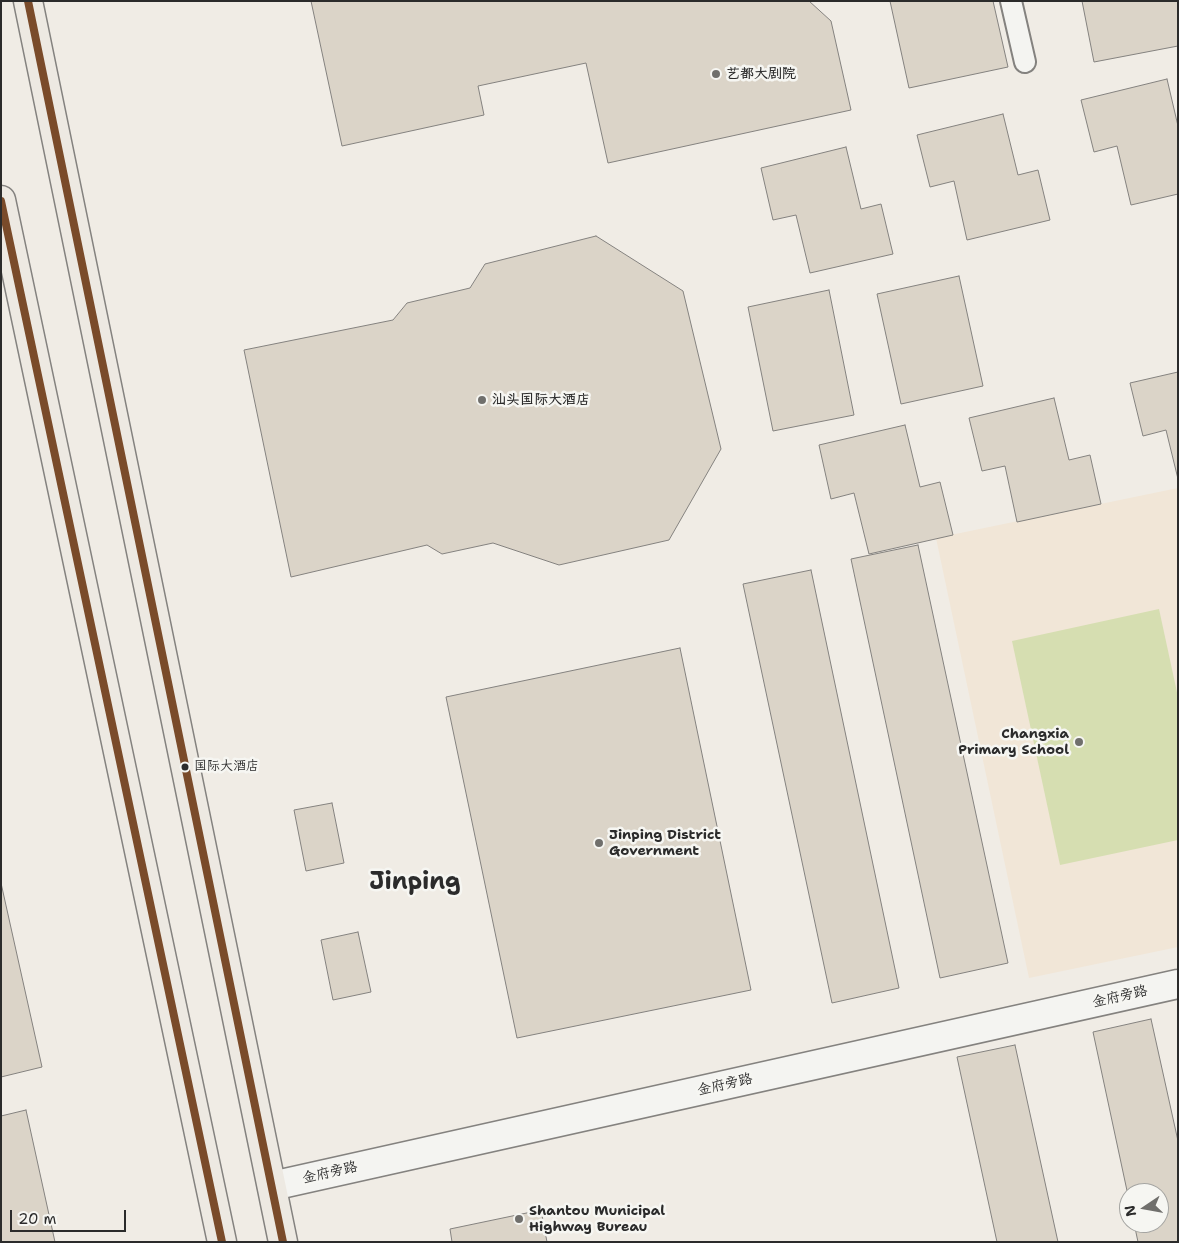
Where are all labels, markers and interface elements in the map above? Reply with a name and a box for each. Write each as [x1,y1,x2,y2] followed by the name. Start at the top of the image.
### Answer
[726,66,796,82] place label: 艺都大剧院
[710,68,722,80] marker: 艺都大剧院
[492,392,590,408] place label: 汕头国际大酒店
[476,394,488,406] marker: 汕头国际大酒店
[958,726,1069,759] place label: Changxia Primary School
[1073,736,1085,748] marker: Changxia Primary School
[194,759,259,775] place label: 国际大酒店
[180,762,190,772] marker: 国际大酒店
[609,827,721,860] place label: Jinping District Government
[593,837,605,849] marker: Jinping District Government
[369,869,461,897] district label: Jinping
[1091,983,1149,1011] street label: 金府旁路
[696,1071,754,1099] street label: 金府旁路
[301,1159,359,1187] street label: 金府旁路
[1119,1183,1169,1233] north arrow
[12,1200,129,1232] scale bar
[529,1203,665,1236] place label: Shantou Municipal Highway Bureau
[1120,1204,1140,1218] text: N
[18,1209,57,1229] text: 20 m
[513,1213,525,1225] marker: Shantou Municipal Highway Bureau

